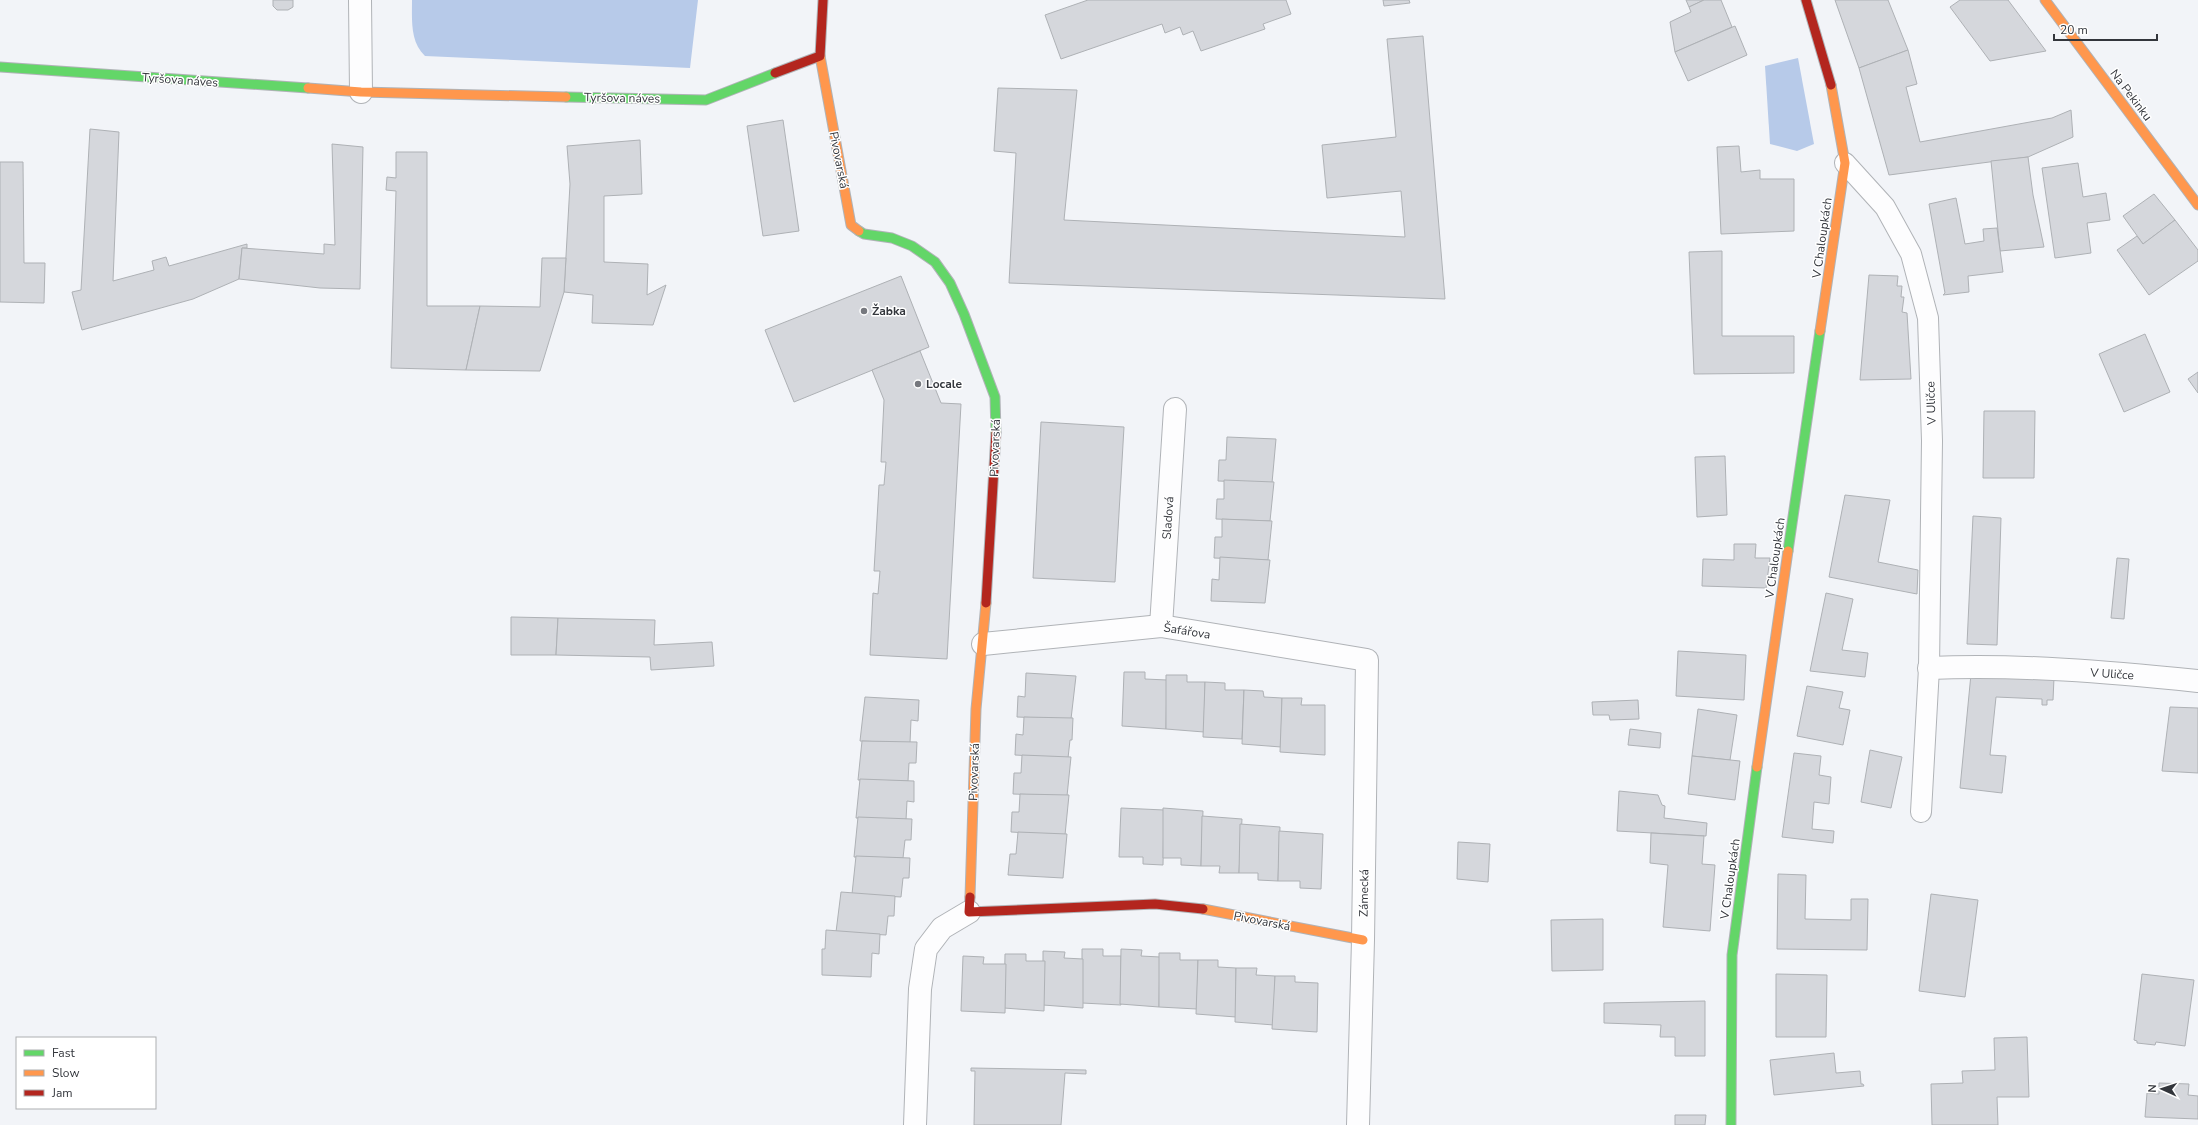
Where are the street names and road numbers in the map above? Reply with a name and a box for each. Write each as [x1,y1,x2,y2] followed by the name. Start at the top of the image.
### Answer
[2106,66,2156,124] street label: Na Pekinku
[141,69,219,91] street label: Tyršova náves
[584,89,660,107] street label: Tyršova náves
[826,130,852,190] street label: Pivovarská
[1808,197,1836,280] street label: V Chaloupkách
[1922,381,1940,426] street label: V Uličce
[986,419,1004,477] street label: Pivovarská
[1159,496,1177,540] street label: Sladová
[1761,517,1789,600] street label: V Chaloupkách
[1162,619,1212,643] street label: Šafářova
[2089,664,2134,684] street label: V Uličce
[965,743,983,801] street label: Pivovarská
[1716,838,1744,921] street label: V Chaloupkách
[1356,869,1372,917] street label: Zámecká
[1232,908,1292,934] street label: Pivovarská

